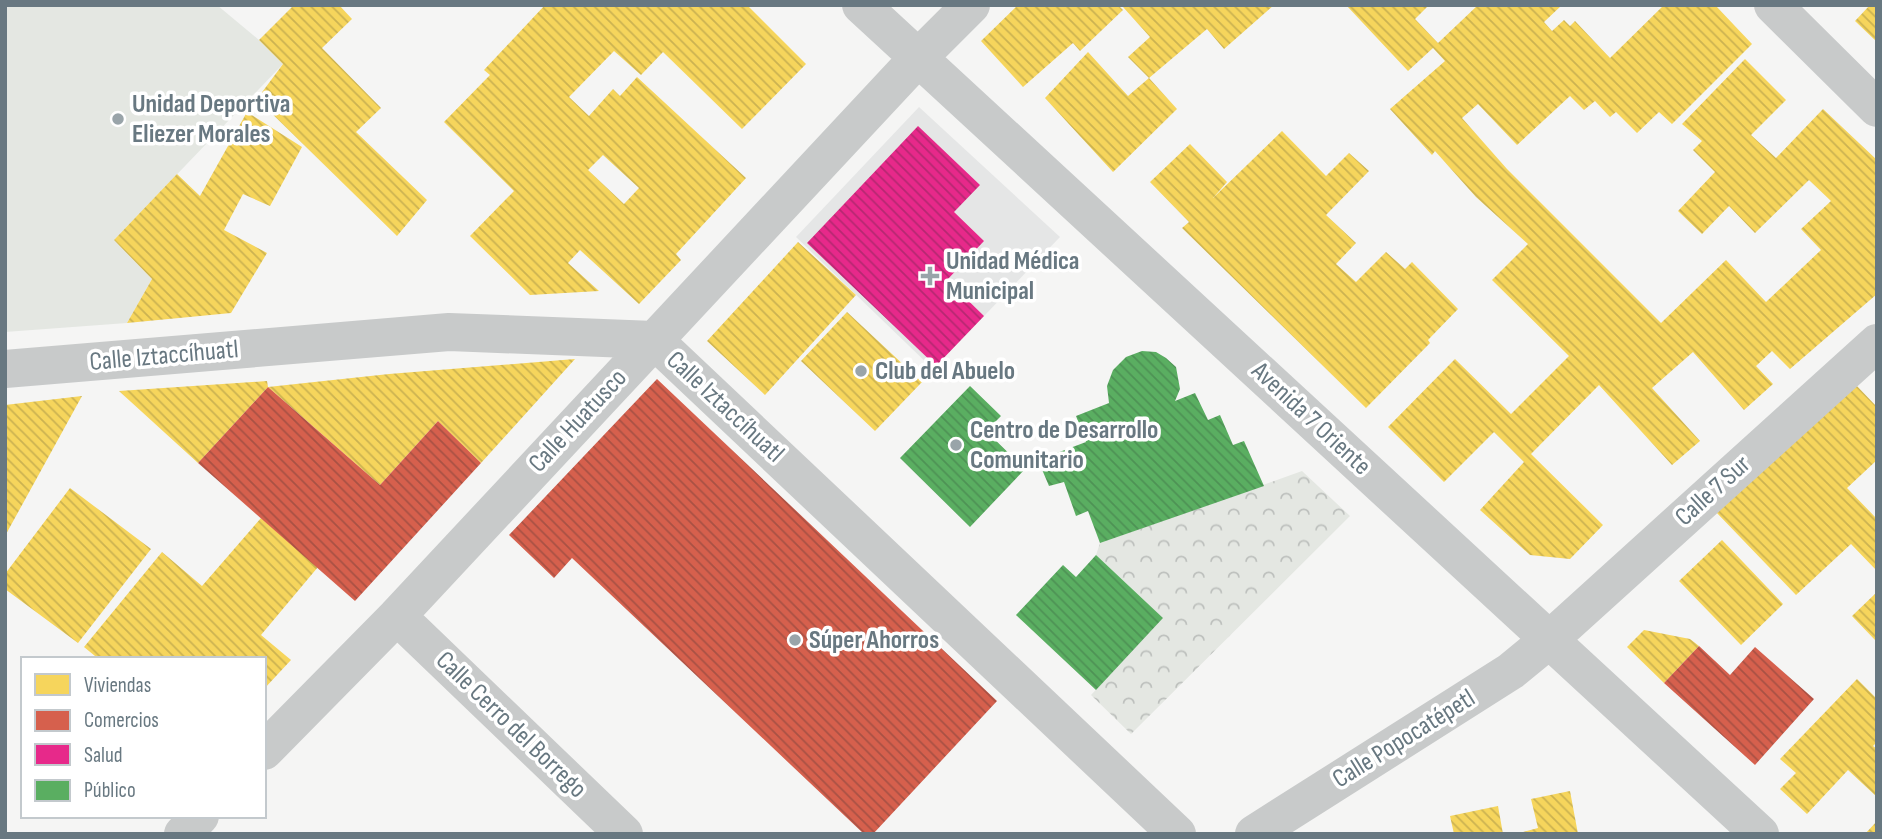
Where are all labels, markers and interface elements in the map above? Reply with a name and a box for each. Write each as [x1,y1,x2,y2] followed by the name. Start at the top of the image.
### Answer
[132,89,290,150] place label: Unidad Deportiva Eliezer Morales
[110,111,126,127] marker: Unidad Deportiva Eliezer Morales
[946,246,1079,307] place label: Unidad Médica Municipal
[920,266,940,286] marker: Unidad Médica Municipal
[88,334,240,378] street label: Calle Iztaccíhuatl
[660,345,790,469] street label: Calle Iztaccíhuatl
[1244,355,1377,482] street label: Avenida 7 Oriente
[875,356,1015,387] place label: Club del Abuelo
[522,363,634,479] street label: Calle Huatusco
[853,363,869,379] marker: Club del Abuelo
[970,415,1158,476] place label: Centro de Desarrollo Comunitario
[948,437,964,453] marker: Centro de Desarrollo Comunitario
[1669,449,1757,533] street label: Calle 7 Sur
[809,625,939,656] place label: Súper Ahorros
[787,632,803,648] marker: Súper Ahorros
[429,645,593,805] street label: Calle Cerro del Borrego
[21,657,266,818] legend
[84,673,151,698] text: Viviendas
[1327,683,1481,795] street label: Calle Popocatépetl
[84,708,159,733] text: Comercios
[84,743,123,768] text: Salud
[84,778,136,803] text: Público

